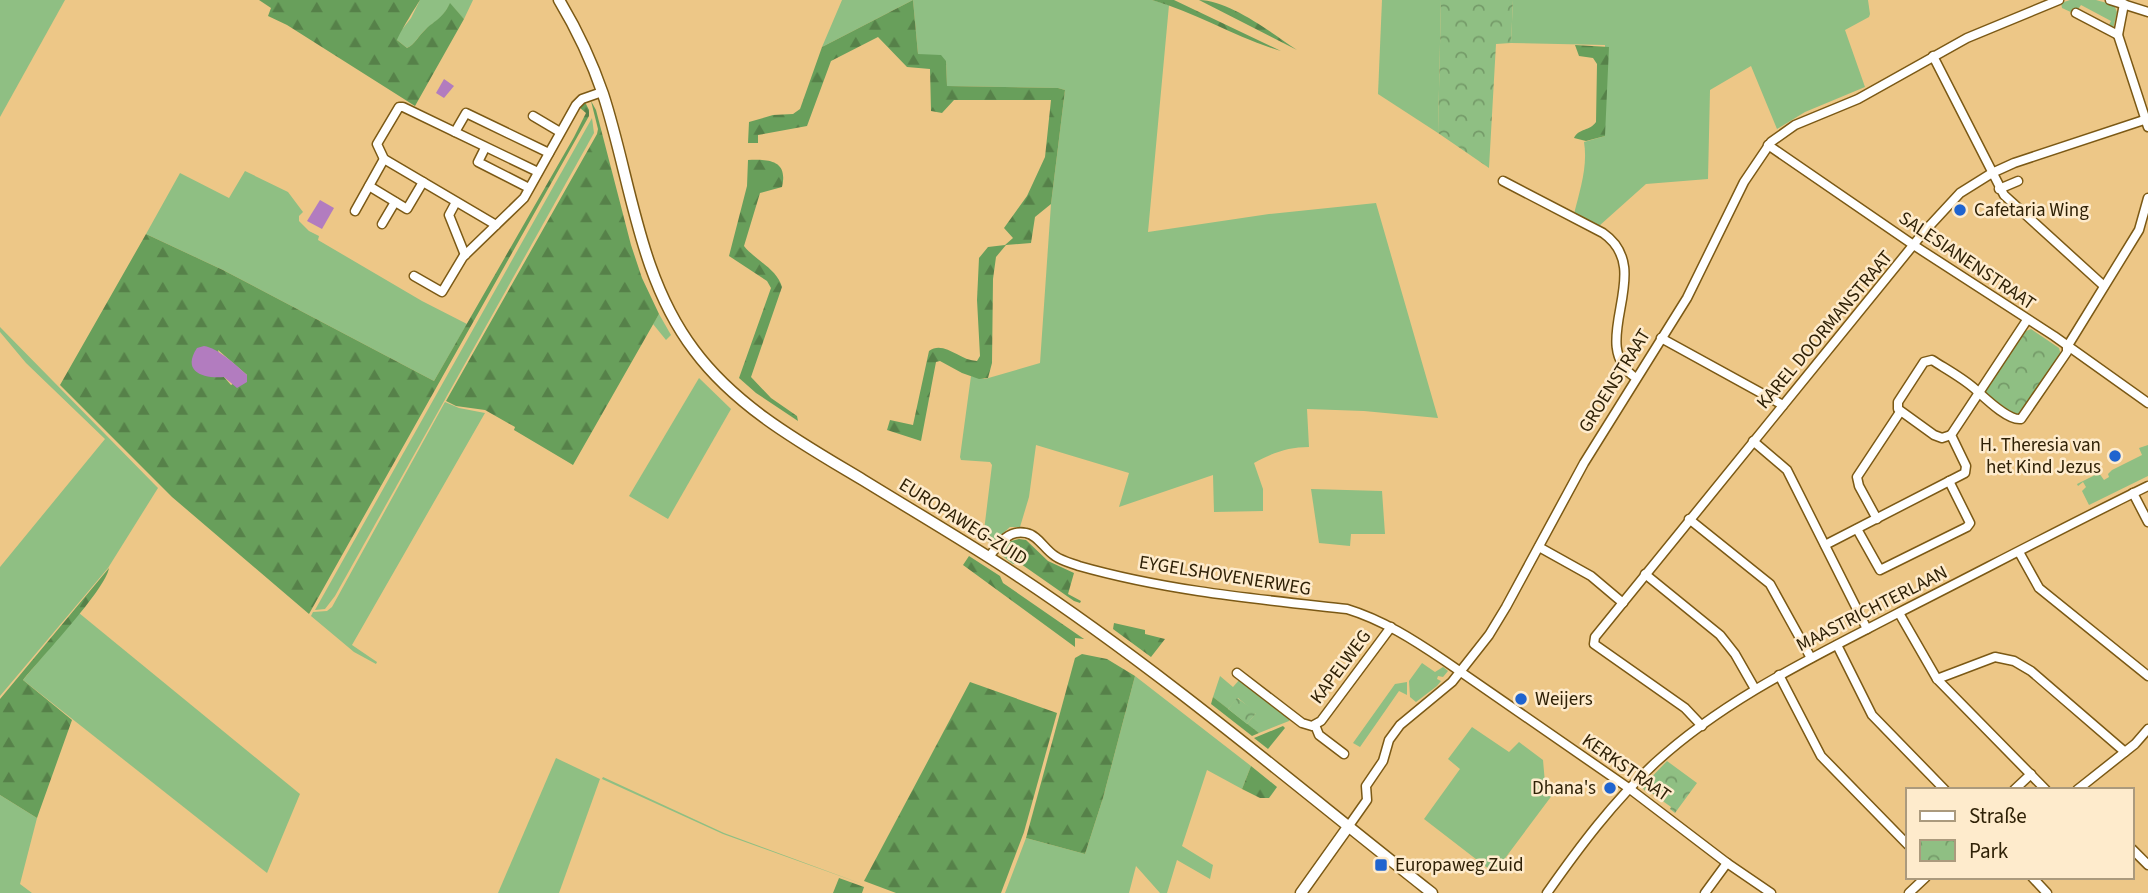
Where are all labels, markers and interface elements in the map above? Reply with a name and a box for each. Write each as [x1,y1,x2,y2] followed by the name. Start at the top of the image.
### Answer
[1974,197,2089,224] place label: Cafetaria Wing
[1952,202,1968,218] marker: Cafetaria Wing
[1893,205,2041,317] street label: SALESIANENSTRAAT
[1751,245,1899,415] street label: KAREL DOORMANSTRAAT
[1572,324,1658,438] street label: GROENSTRAAT
[1980,432,2101,481] place label: H. Theresia van het Kind Jezus
[2107,448,2123,464] marker: H. Theresia van het Kind Jezus
[893,472,1033,572] street label: EUROPAWEG-ZUID
[1137,549,1313,603] street label: EYGELSHOVENERWEG
[1792,559,1952,659] street label: MAASTRICHTERLAAN
[1304,624,1378,710] street label: KAPELWEG
[1535,686,1593,713] place label: Weijers
[1513,691,1529,707] marker: Weijers
[1576,727,1676,809] street label: KERKSTRAAT
[1532,775,1596,802] place label: Dhana's
[1602,780,1618,796] marker: Dhana's
[1906,788,2134,879] legend
[1969,801,2027,831] text: Straße
[1969,836,2009,866] text: Park
[1395,852,1523,879] place label: Europaweg Zuid
[1373,857,1389,873] marker: Europaweg Zuid

